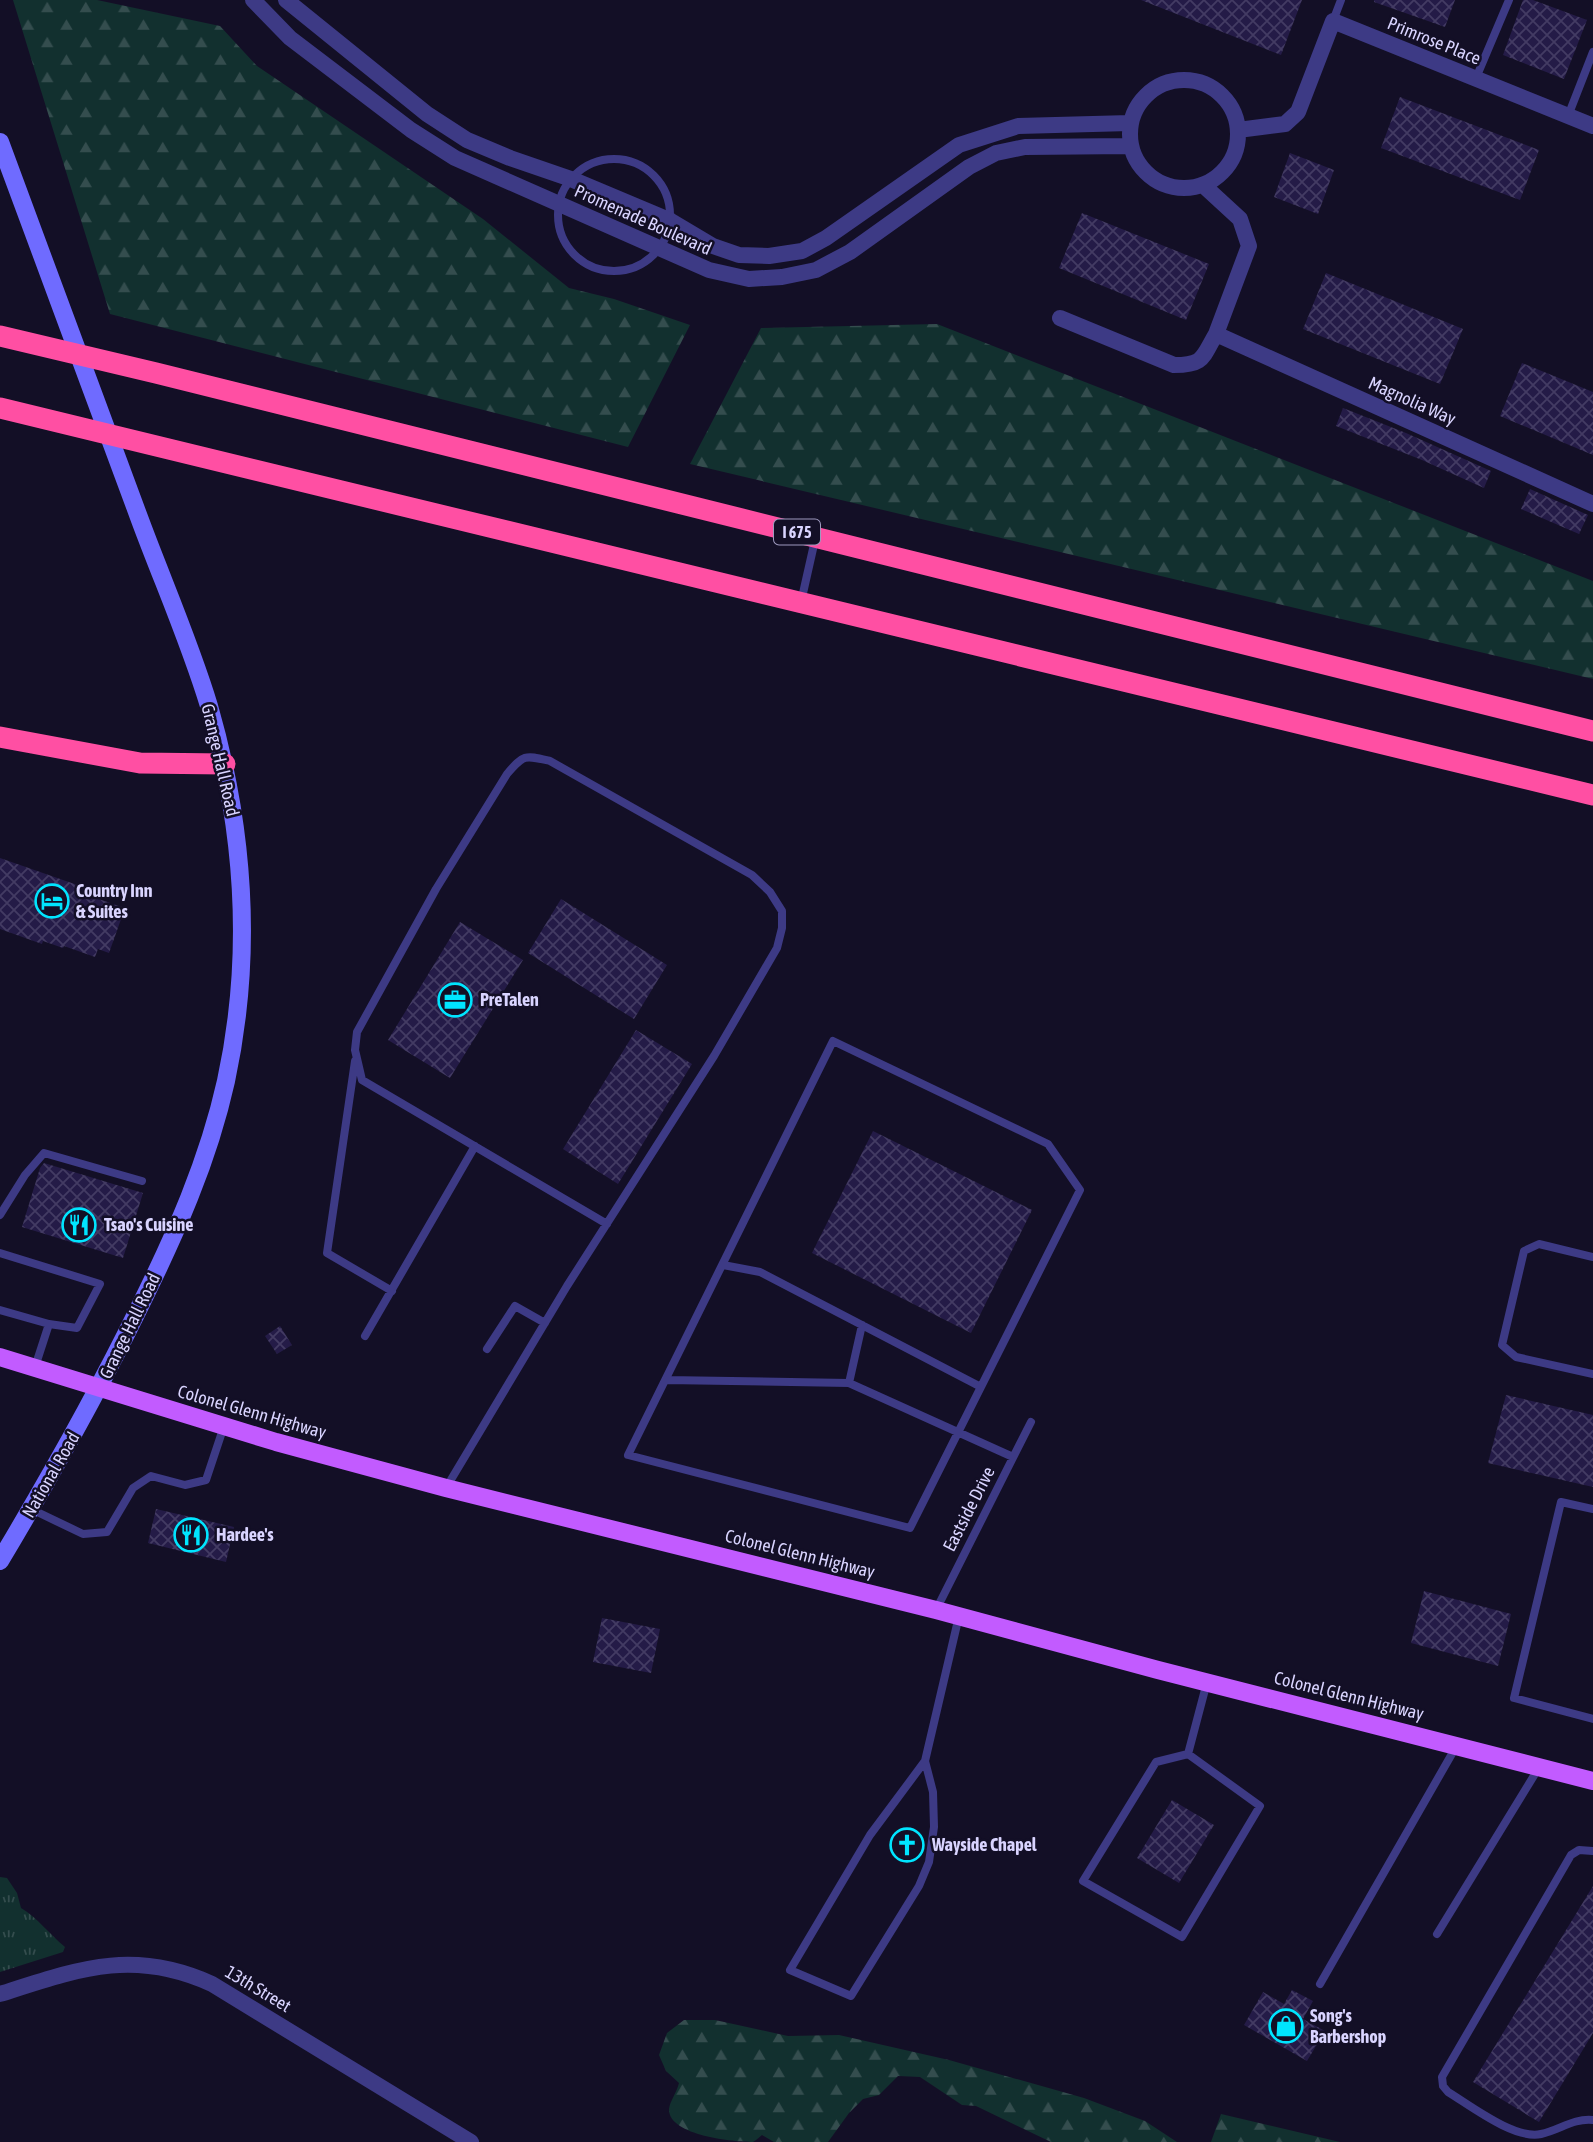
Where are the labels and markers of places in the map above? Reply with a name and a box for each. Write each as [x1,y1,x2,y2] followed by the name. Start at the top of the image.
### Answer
[76,880,153,922] place label: Country Inn & Suites
[33,882,71,920] hotel icon: Country Inn & Suites
[436,981,474,1019] office icon: PreTalen
[480,989,539,1010] place label: PreTalen
[60,1206,98,1244] restaurant icon: Tsao's Cuisine
[104,1214,193,1235] place label: Tsao's Cuisine
[172,1516,210,1554] restaurant icon: Hardee's
[216,1524,274,1545] place label: Hardee's
[888,1826,926,1864] church icon: Wayside Chapel
[931,1834,1037,1855] place label: Wayside Chapel
[1310,2005,1386,2047] place label: Song's Barbershop
[1267,2007,1305,2045] shop icon: Song's Barbershop

